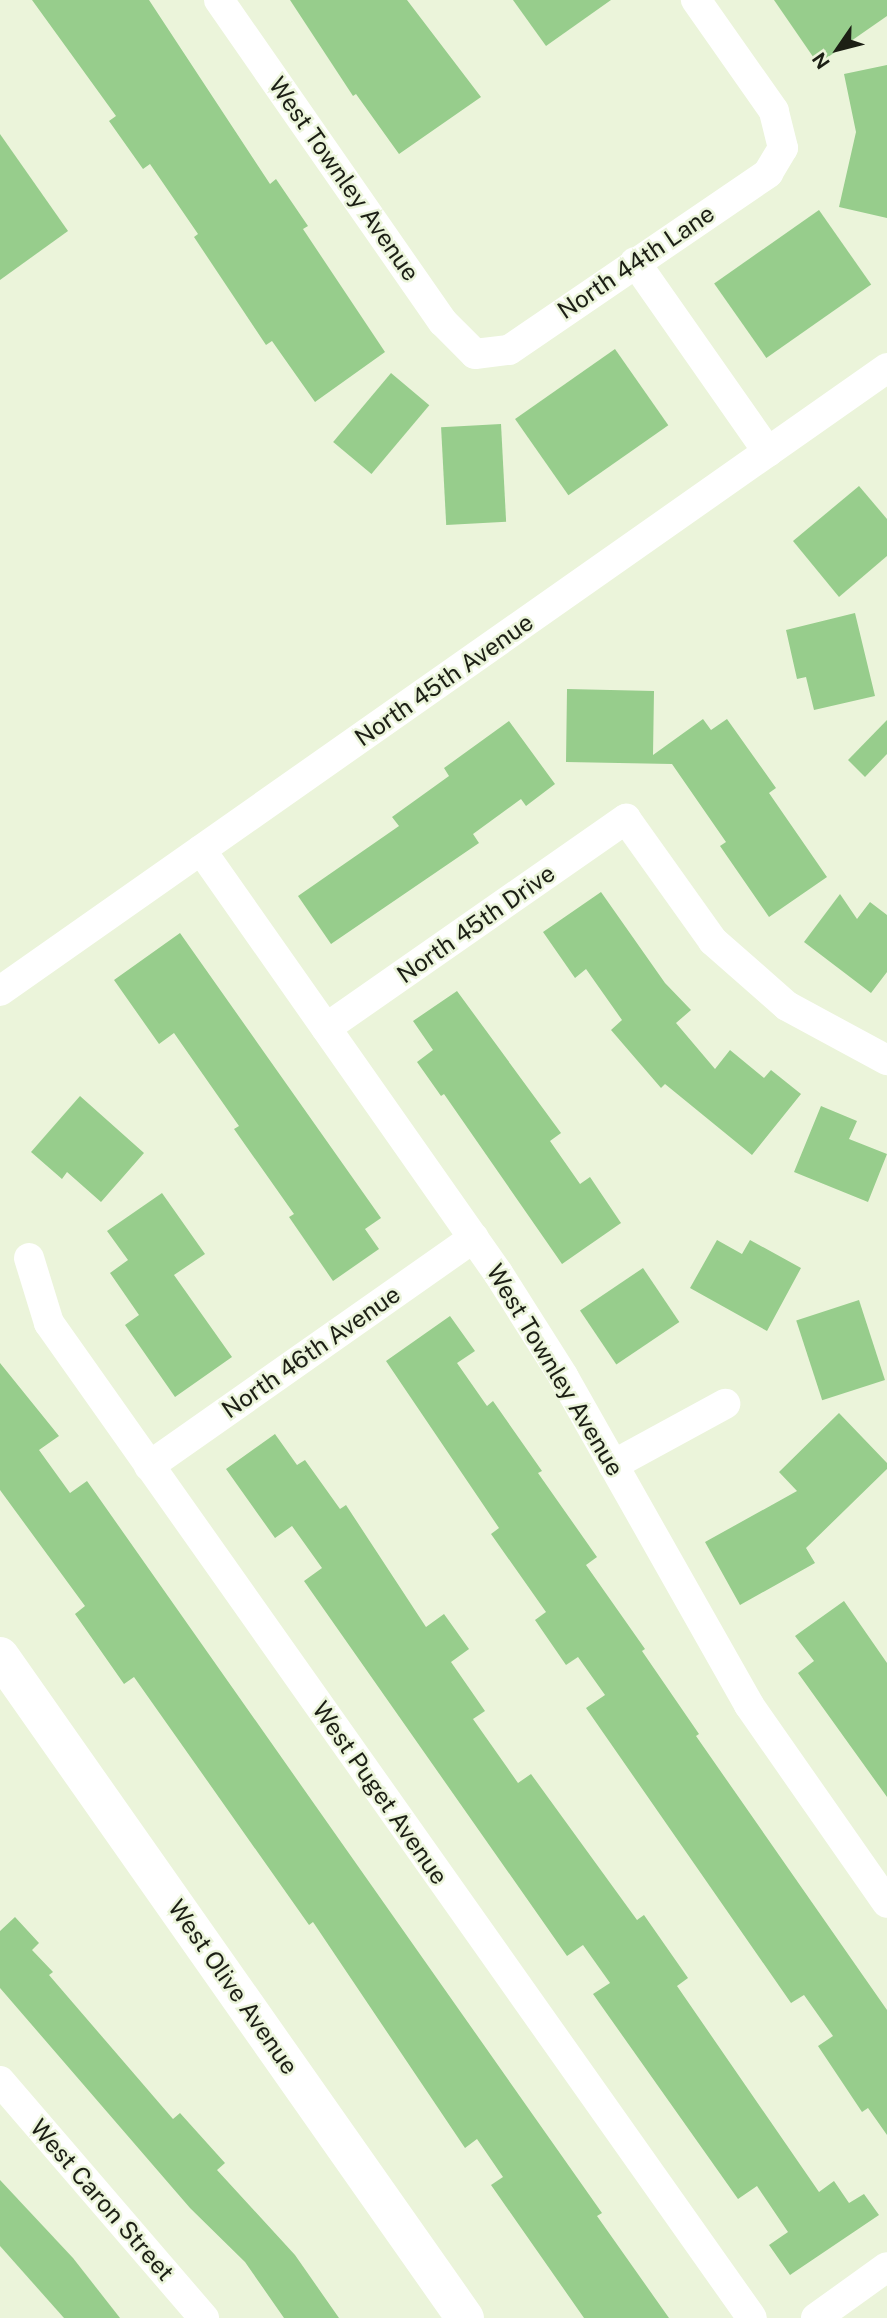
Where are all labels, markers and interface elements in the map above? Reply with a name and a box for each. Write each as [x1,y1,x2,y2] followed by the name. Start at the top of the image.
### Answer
[803,14,873,84] north arrow
[808,49,834,73] text: N
[263,72,425,286] street label: West Townley Avenue
[552,199,720,325] street label: North 44th Lane
[349,608,539,752] street label: North 45th Avenue
[391,859,561,989] street label: North 45th Drive
[480,1259,630,1481] street label: West Townley Avenue
[216,1280,406,1424] street label: North 46th Avenue
[306,1696,454,1890] street label: West Puget Avenue
[162,1894,304,2080] street label: West Olive Avenue
[24,2113,180,2287] street label: West Caron Street

